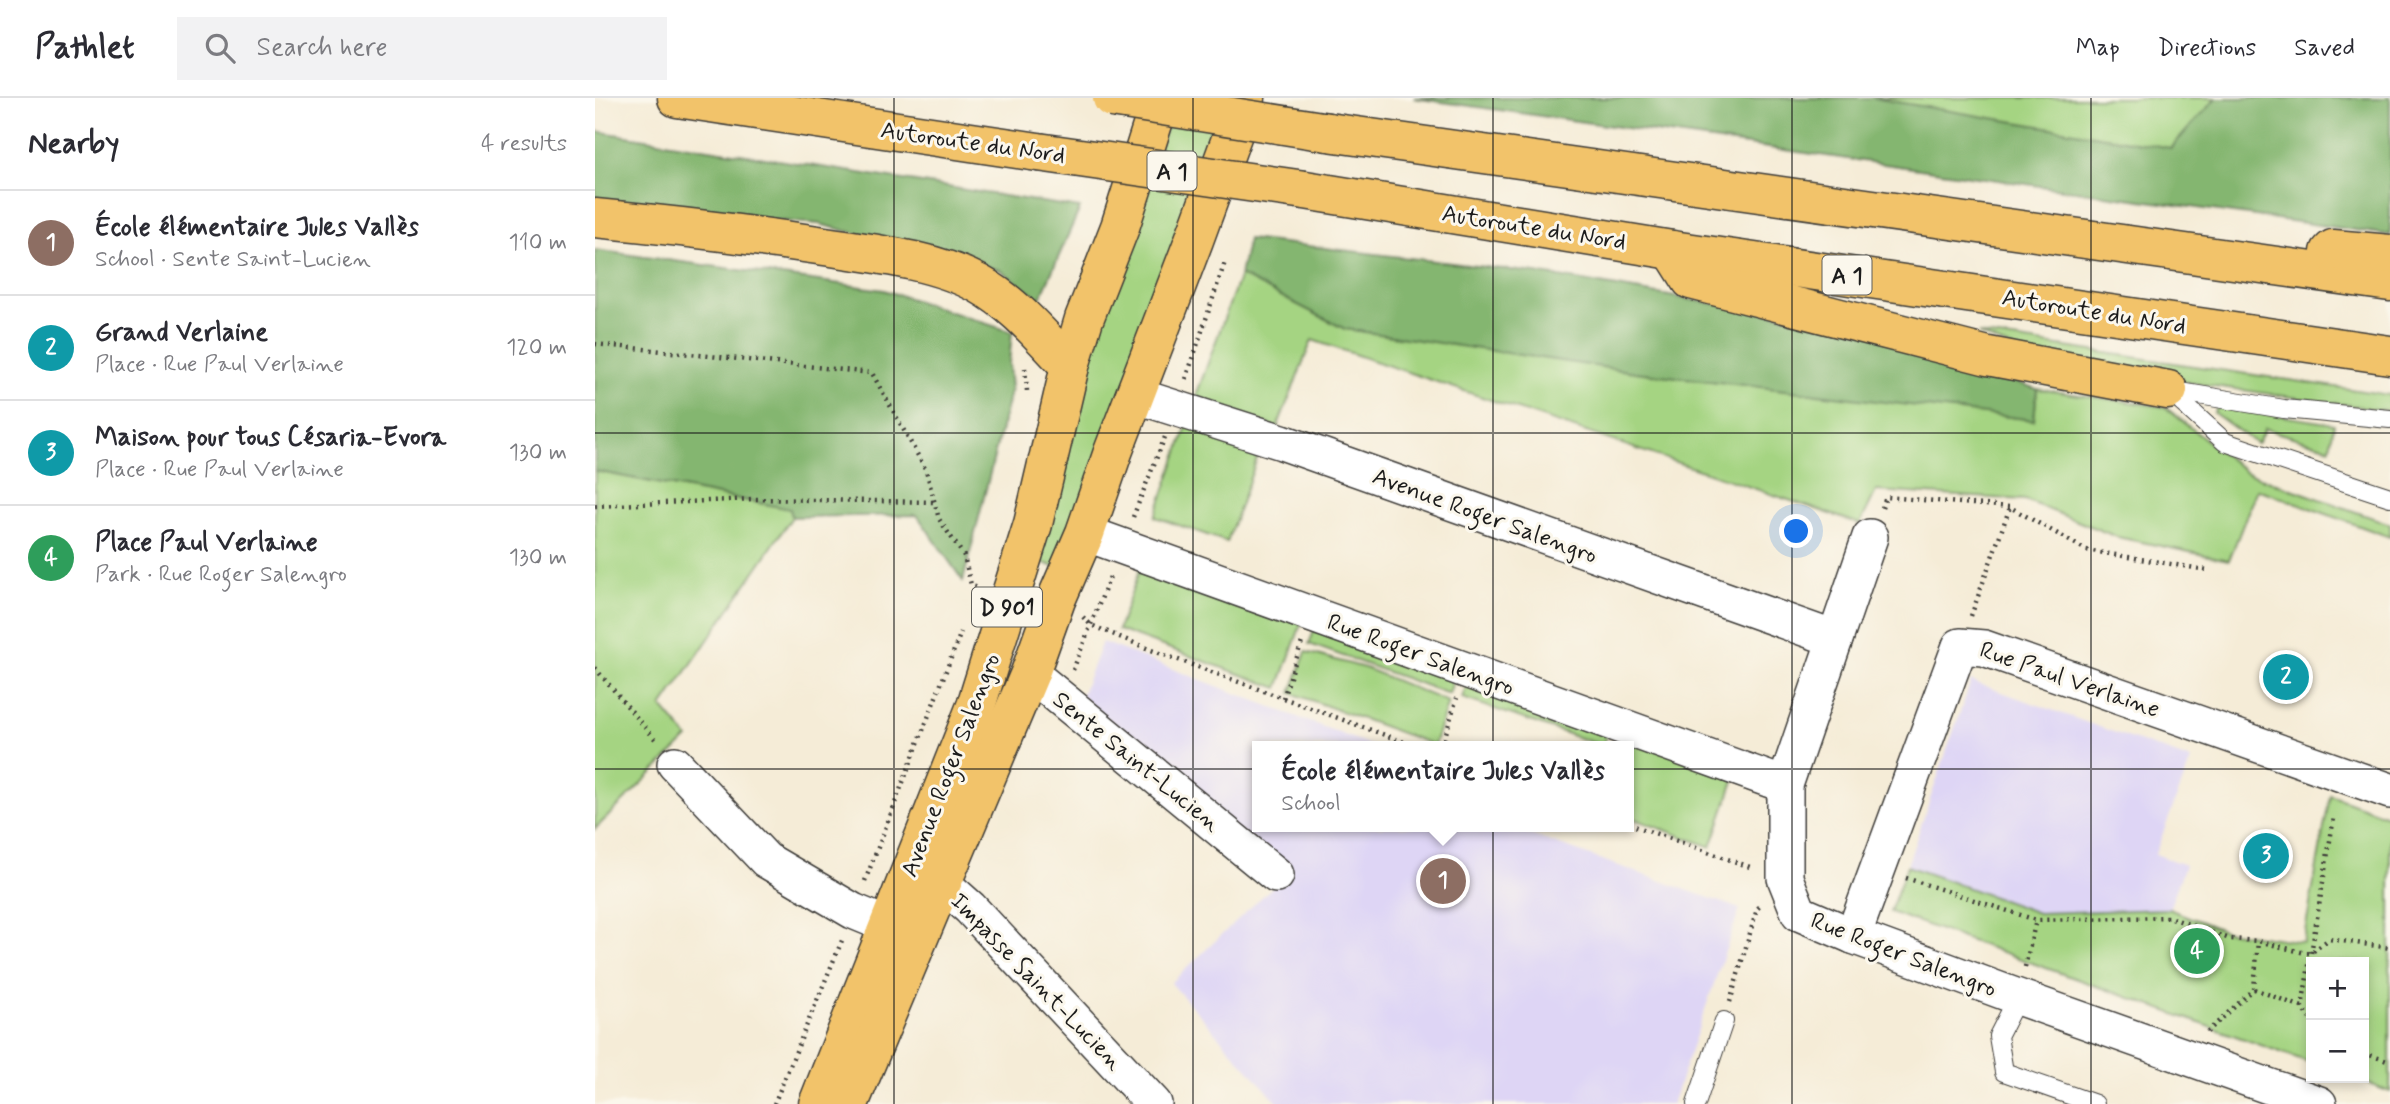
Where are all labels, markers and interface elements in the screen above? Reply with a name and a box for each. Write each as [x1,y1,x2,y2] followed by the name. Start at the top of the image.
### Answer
[177,17,667,80] search box
[35,26,135,70] text: Pathlet
[201,29,239,67] icon: search
[257,31,387,65] text: Search here
[2076,33,2120,64] text: Map
[2158,33,2256,64] text: Directions
[2294,33,2355,64] text: Saved
[879,115,1067,172] street label: Autoroute du Nord
[28,124,119,163] text: Nearby
[481,129,567,159] text: 4 results
[1147,152,1197,190] road number: A 1
[1440,199,1628,258] street label: Autoroute du Nord
[95,211,419,245] text: École élémentaire Jules Vallès
[46,228,56,258] text: 1
[508,228,567,258] text: 110 m
[95,245,371,275] text: School · Sente Saint-Lucien
[1823,256,1871,294] road number: A 1
[2000,283,2188,342] street label: Autoroute du Nord
[95,316,268,350] text: Grand Verlaine
[45,333,57,363] text: 2
[506,333,567,363] text: 120 m
[95,350,344,380] text: Place · Rue Paul Verlaine
[95,421,446,455] text: Maison pour tous Césaria-Evora
[46,438,56,468] text: 3
[509,438,567,468] text: 130 m
[95,455,344,485] text: Place · Rue Paul Verlaine
[1367,461,1601,574] street label: Avenue Roger Salengro
[1779,514,1813,548] your location
[95,526,318,560] text: Place Paul Verlaine
[44,543,58,573] text: 4
[509,543,567,573] text: 130 m
[95,560,347,590] text: Park · Rue Roger Salengro
[972,587,1042,626] road number: D 901
[1322,607,1518,706] street label: Rue Roger Salengro
[1975,635,2164,726] street label: Rue Paul Verlaine
[894,649,1011,883] street label: Avenue Roger Salengro
[2263,651,2309,703] pin: 2
[1046,685,1226,839] street label: Sente Saint-Lucien
[1252,741,1634,832] popup
[1281,755,1605,789] text: École élémentaire Jules Vallès
[1281,789,1341,819] text: School
[2243,830,2289,882] pin: 3
[1420,855,1466,907] pin: 1
[943,887,1129,1078] street label: Impasse Saint-Lucien
[1805,906,2001,1008] street label: Rue Roger Salengro
[2174,925,2220,977] pin: 4
[2306,957,2369,1083] map controls
[2306,957,2369,1020] button: +
[2306,1020,2369,1083] button: −

